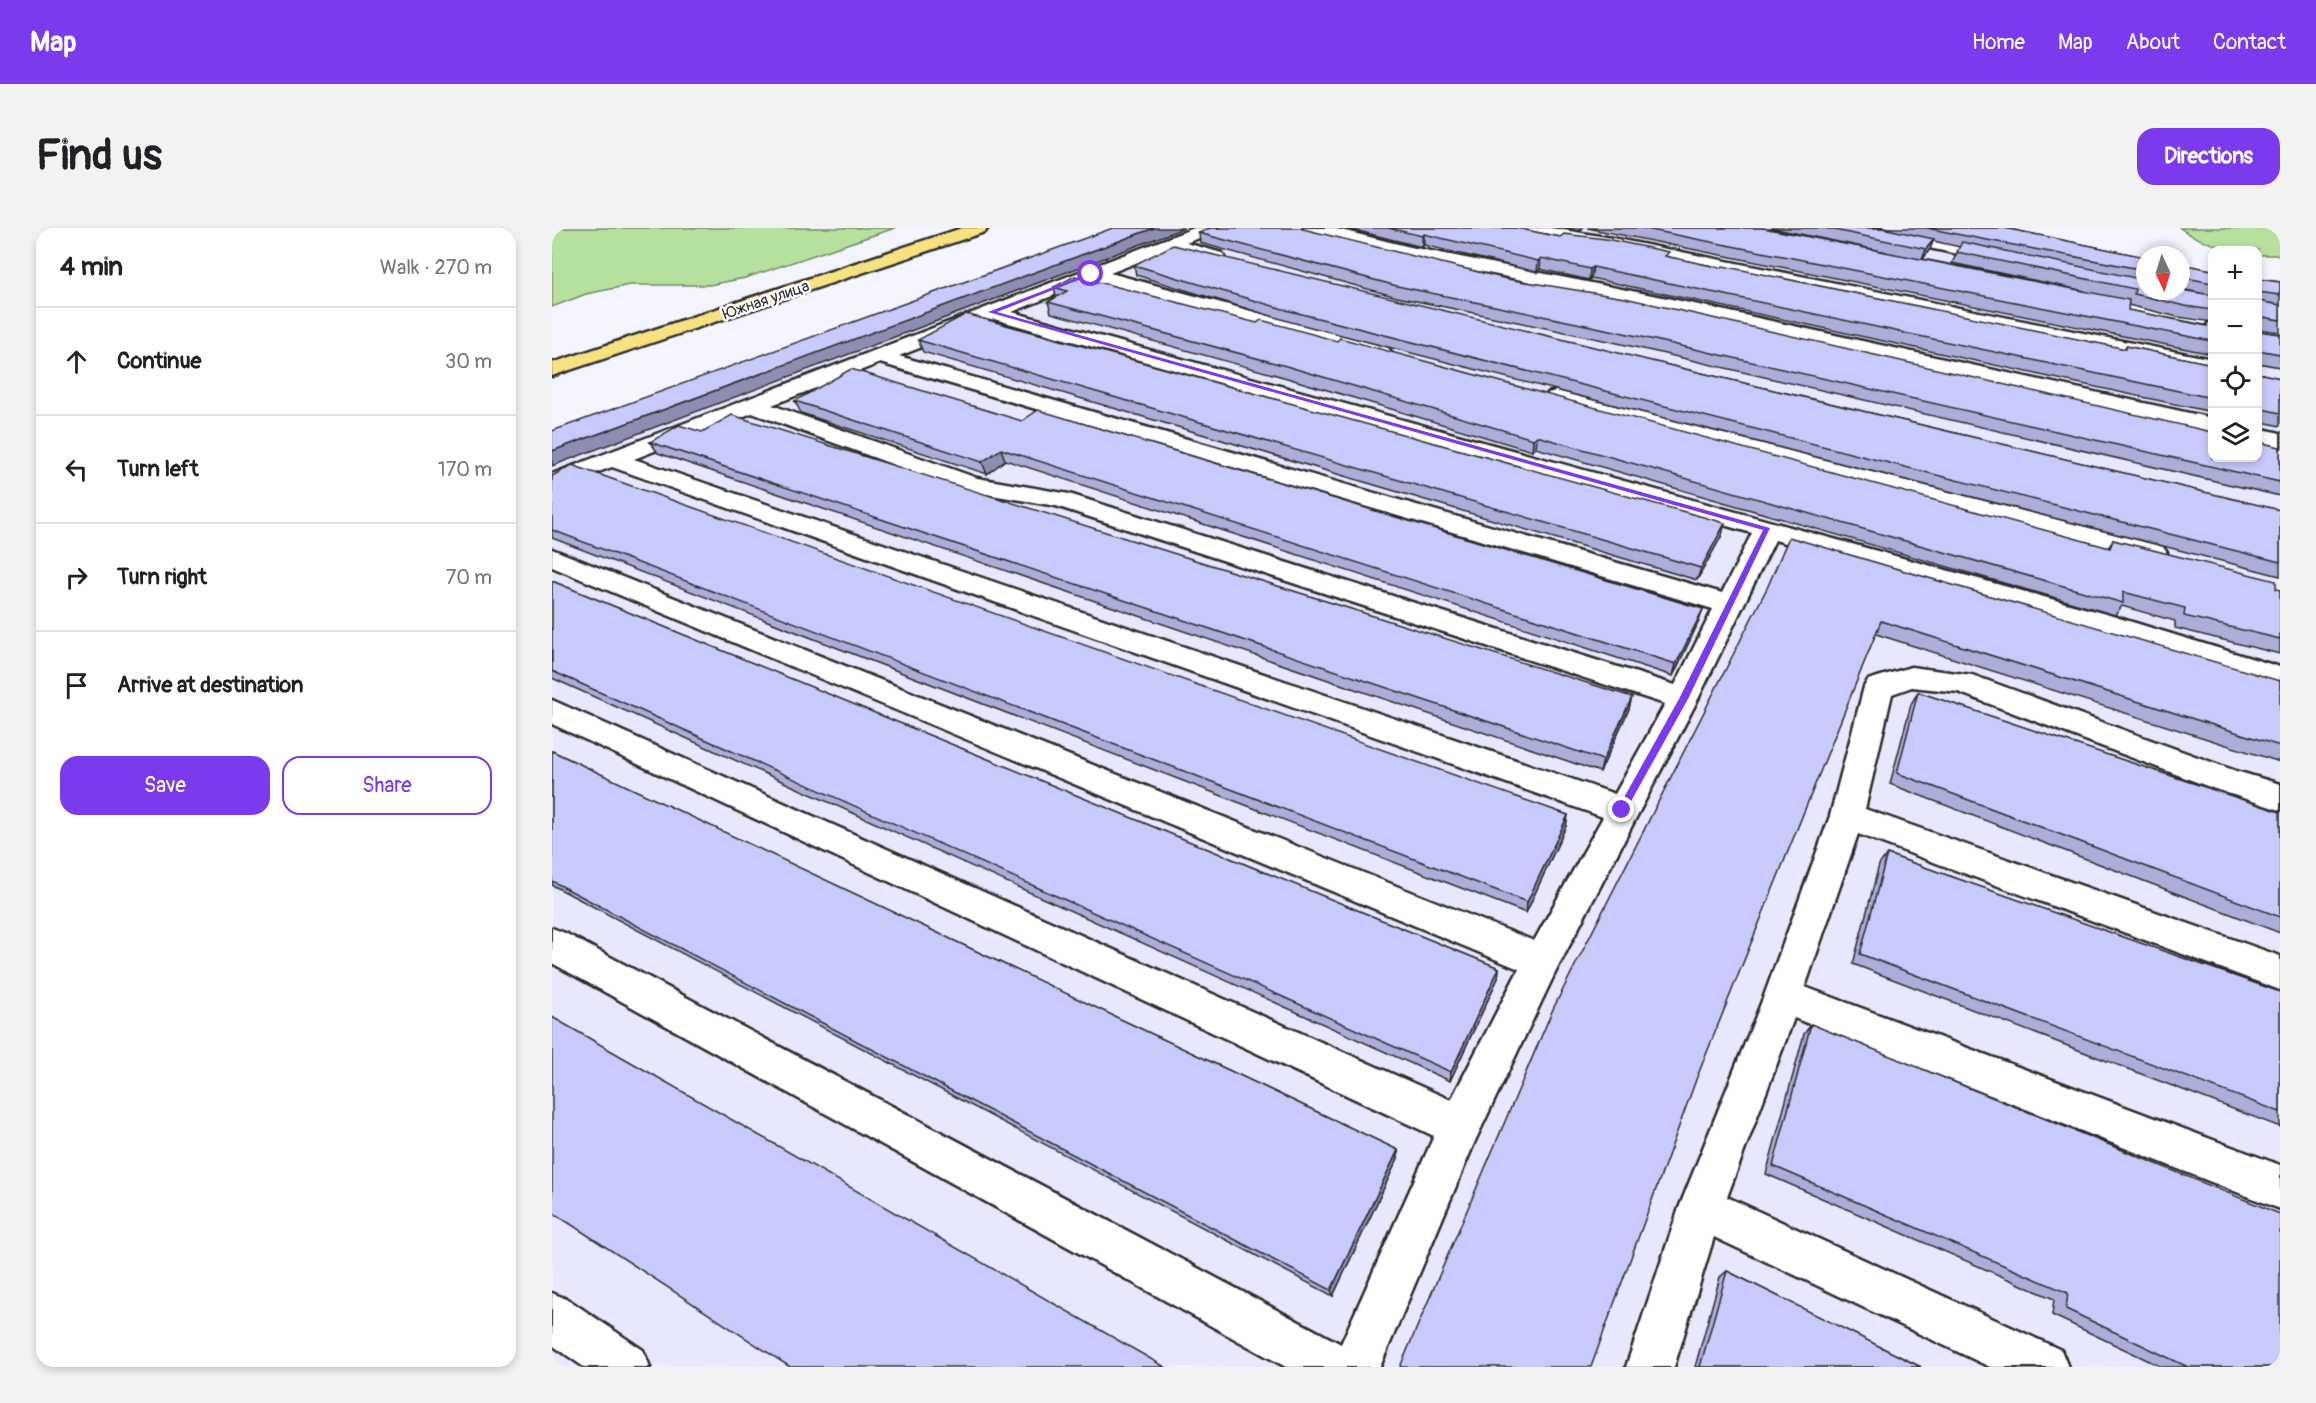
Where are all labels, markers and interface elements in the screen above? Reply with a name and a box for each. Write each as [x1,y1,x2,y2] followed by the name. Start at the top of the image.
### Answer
[30,25,76,60] text: Map
[1972,29,2025,56] text: Home
[2058,29,2093,56] text: Map
[2126,29,2180,56] text: About
[2213,29,2286,56] text: Contact
[2137,128,2280,185] button: Directions
[36,130,162,182] text: Find us
[2136,246,2190,300] north arrow
[2208,246,2262,462] map controls
[2208,246,2262,300] button: +
[60,251,123,283] text: 4 min
[380,255,492,280] text: Walk · 270 m
[1077,260,1103,286] route start
[720,276,812,324] street label: Южная улица
[2208,300,2262,354] button: −
[60,345,93,378] icon: ahead
[117,347,201,375] text: Continue
[445,349,492,374] text: 30 m
[2208,354,2262,408] button: locate
[2208,408,2262,462] button: layers
[60,453,93,486] icon: left
[117,455,199,483] text: Turn left
[438,457,492,482] text: 170 m
[60,561,93,594] icon: right
[117,563,207,591] text: Turn right
[446,565,492,590] text: 70 m
[60,669,93,702] icon: arrive
[117,671,303,699] text: Arrive at destination
[60,756,270,815] button: Save
[282,756,492,815] button: Share
[1608,796,1634,822] route end

